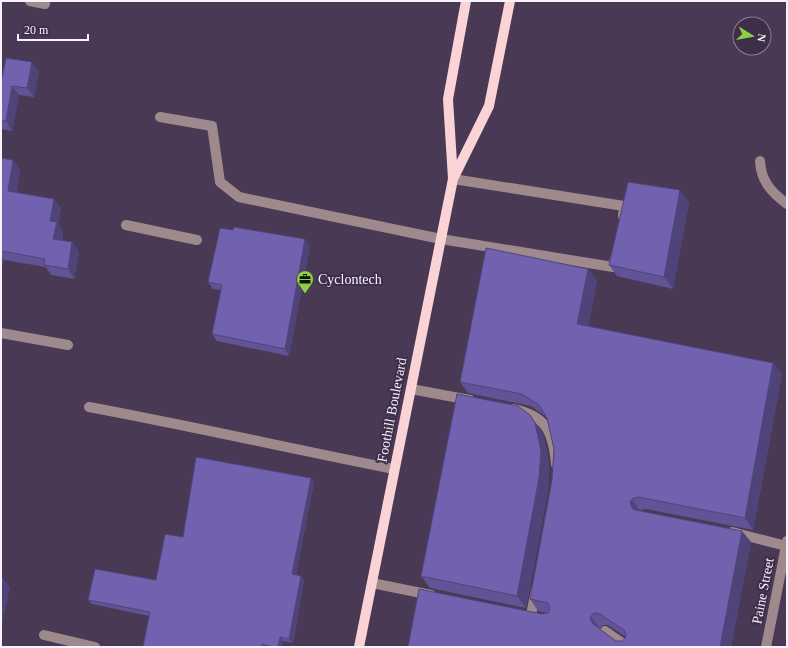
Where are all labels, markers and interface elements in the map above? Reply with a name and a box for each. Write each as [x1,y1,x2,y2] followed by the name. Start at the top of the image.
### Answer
[18,16,88,42] scale bar
[732,16,772,56] north arrow
[24,23,49,37] text: 20 m
[755,33,768,43] text: N
[295,269,315,294] office icon: Cyclontech
[318,272,382,287] place label: Cyclontech
[375,356,409,464] street label: Foothill Boulevard
[749,556,777,625] street label: Paine Street

